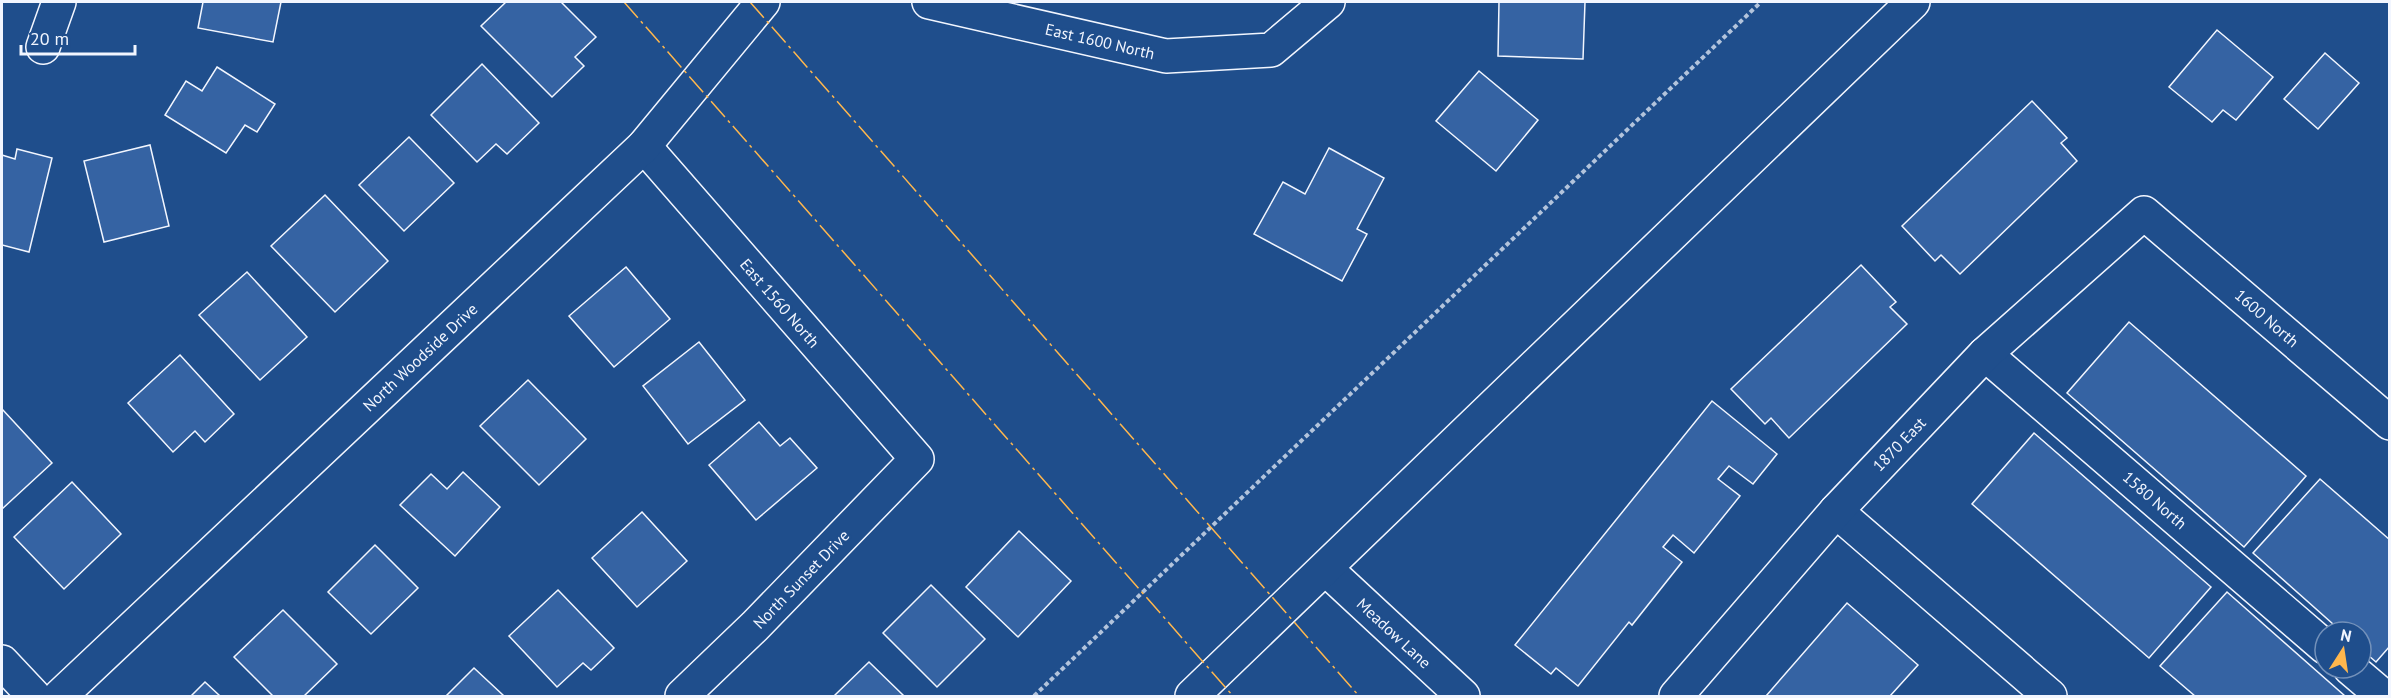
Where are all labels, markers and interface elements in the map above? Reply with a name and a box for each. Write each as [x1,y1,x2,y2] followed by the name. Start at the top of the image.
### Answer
[21,18,135,56] scale bar
[1043,19,1157,63] street label: East 1600 North
[30,27,69,50] text: 20 m
[736,254,824,352] street label: East 1560 North
[2231,285,2303,351] street label: 1600 North
[358,299,482,415] street label: North Woodside Drive
[1868,412,1930,475] street label: 1870 East
[2119,467,2191,533] street label: 1580 North
[749,525,853,633] street label: North Sunset Drive
[1353,594,1435,672] street label: Meadow Lane
[2313,620,2373,680] north arrow
[2339,624,2353,646] text: N

